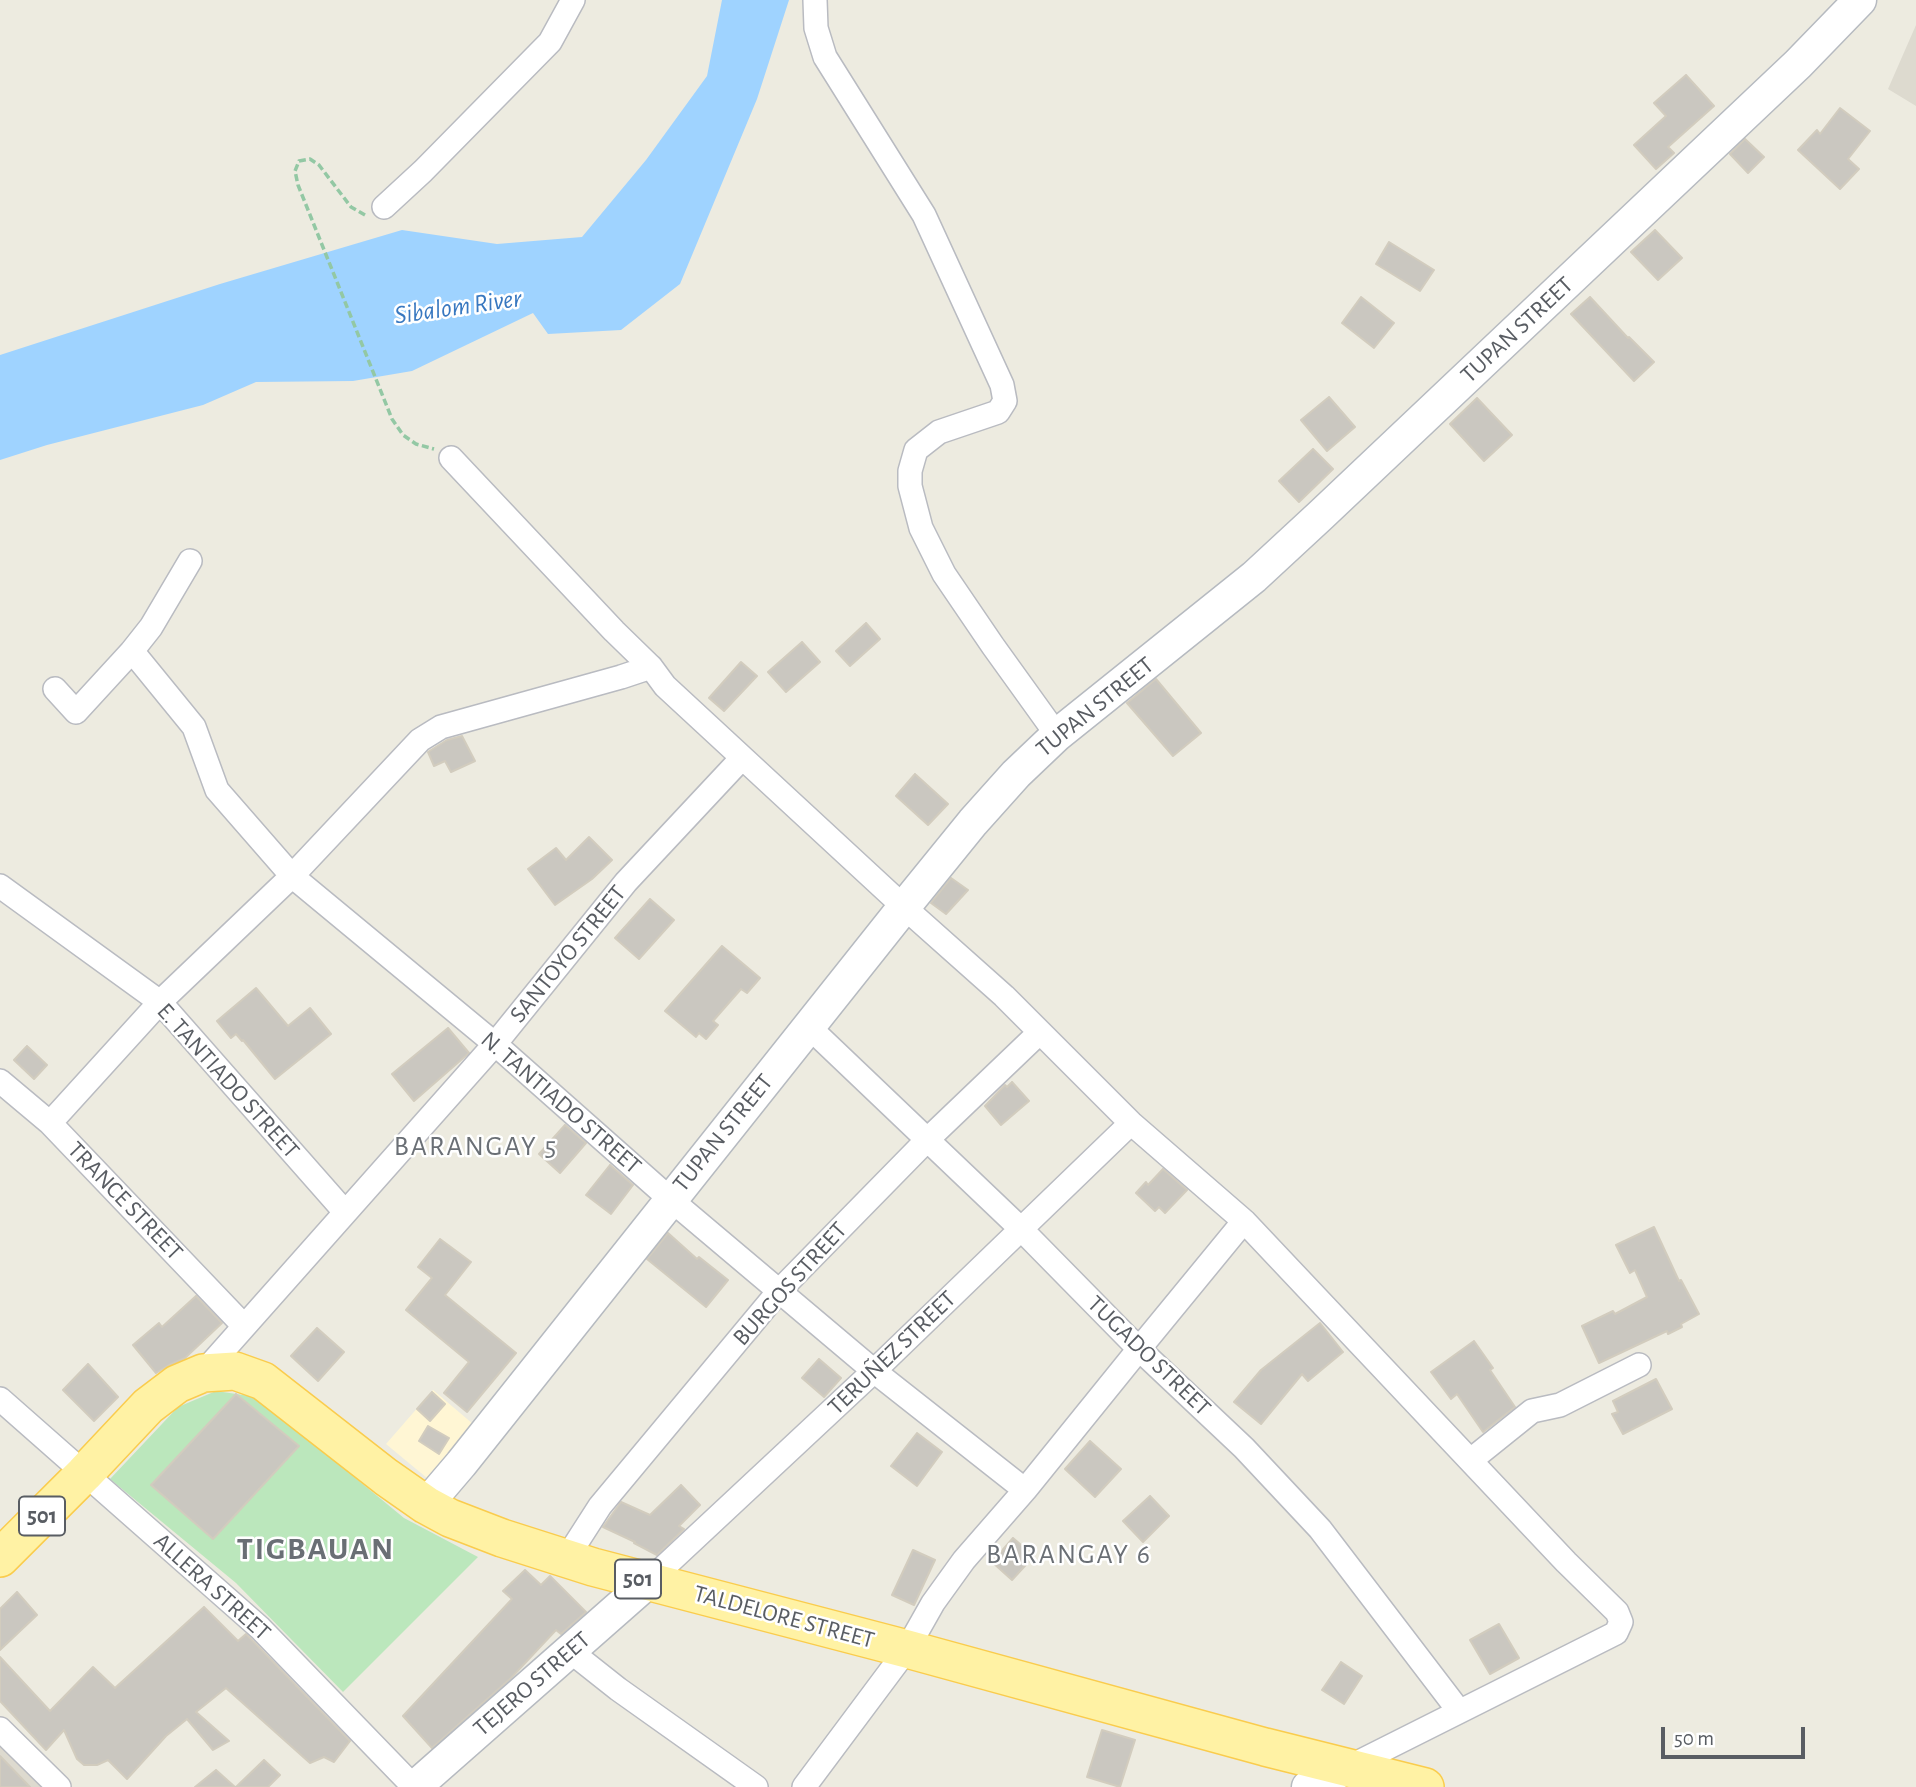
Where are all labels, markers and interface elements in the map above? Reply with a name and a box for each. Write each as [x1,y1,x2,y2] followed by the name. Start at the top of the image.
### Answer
[1455,271,1579,389] street label: TUPAN STREET
[393,283,523,331] water label: Sibalom River
[1030,651,1160,763] street label: TUPAN STREET
[504,879,632,1029] street label: SANTOYO STREET
[151,997,305,1165] street label: E. TANTIADO STREET
[475,1025,647,1181] street label: N. TANTIADO STREET
[667,1068,779,1198] street label: TUPAN STREET
[395,1130,557,1164] district label: BARANGAY 5
[61,1136,189,1266] street label: TRANCE STREET
[727,1216,853,1352] street label: BURGOS STREET
[822,1285,962,1421] street label: TERUÑEZ STREET
[1081,1290,1217,1422] street label: TUGADO STREET
[19,1497,65,1536] road number: 501
[148,1527,276,1647] street label: ALLERA STREET
[238,1530,394,1568] district label: TIGBAUAN
[987,1538,1151,1572] district label: BARANGAY 6
[615,1560,661,1598] road number: 501
[691,1579,877,1655] street label: TALDELORE STREET
[468,1625,596,1743] street label: TEJERO STREET
[1664,1714,1808,1758] scale bar
[1674,1728,1714,1749] text: 50 m

